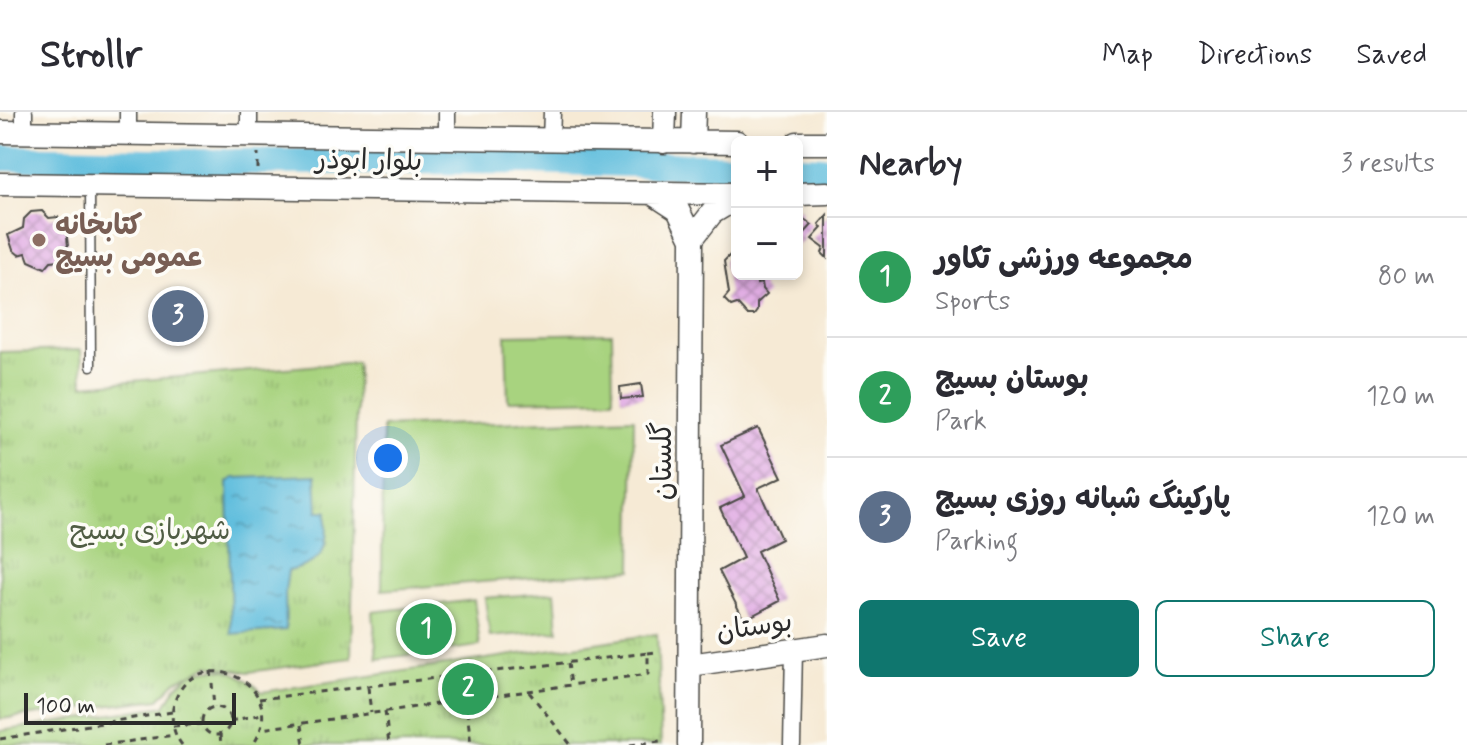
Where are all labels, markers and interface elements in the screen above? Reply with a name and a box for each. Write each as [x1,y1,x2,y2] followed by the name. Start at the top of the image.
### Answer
[40,31,142,80] text: Strollr
[1102,37,1153,74] text: Map
[1197,37,1312,74] text: Directions
[1356,37,1427,74] text: Saved
[731,136,803,280] map controls
[731,136,803,208] button: +
[313,142,423,181] street label: بلوار ابوذر
[859,142,963,187] text: Nearby
[1341,147,1435,181] text: 3 results
[55,208,204,277] place label: کتابخانه عمومی بسیج
[731,208,803,280] button: −
[30,231,48,249] marker: کتابخانه عمومی بسیج
[935,240,1193,279] text: مجموعه ورزشی تکاور
[879,260,891,294] text: 1
[1378,260,1435,294] text: 80 m
[935,285,1010,319] text: Sports
[152,286,204,346] pin: 3
[935,360,1089,399] text: بوستان بسیج
[879,380,891,414] text: 2
[1366,380,1435,414] text: 120 m
[935,405,987,439] text: Park
[645,422,682,500] street label: گلستان
[368,438,408,478] your location
[935,480,1230,519] text: پارکینگ شبانه روزی بسیج
[879,500,891,534] text: 3
[1366,500,1435,534] text: 120 m
[70,513,230,550] park label: شهربازی بسیج
[935,525,1018,559] text: Parking
[400,599,452,659] pin: 1
[859,600,1139,677] button: Save
[1155,600,1435,677] button: Share
[714,604,795,651] street label: بوستان
[442,659,494,719] pin: 2
[24,689,236,725] scale bar
[36,693,95,721] text: 100 m

